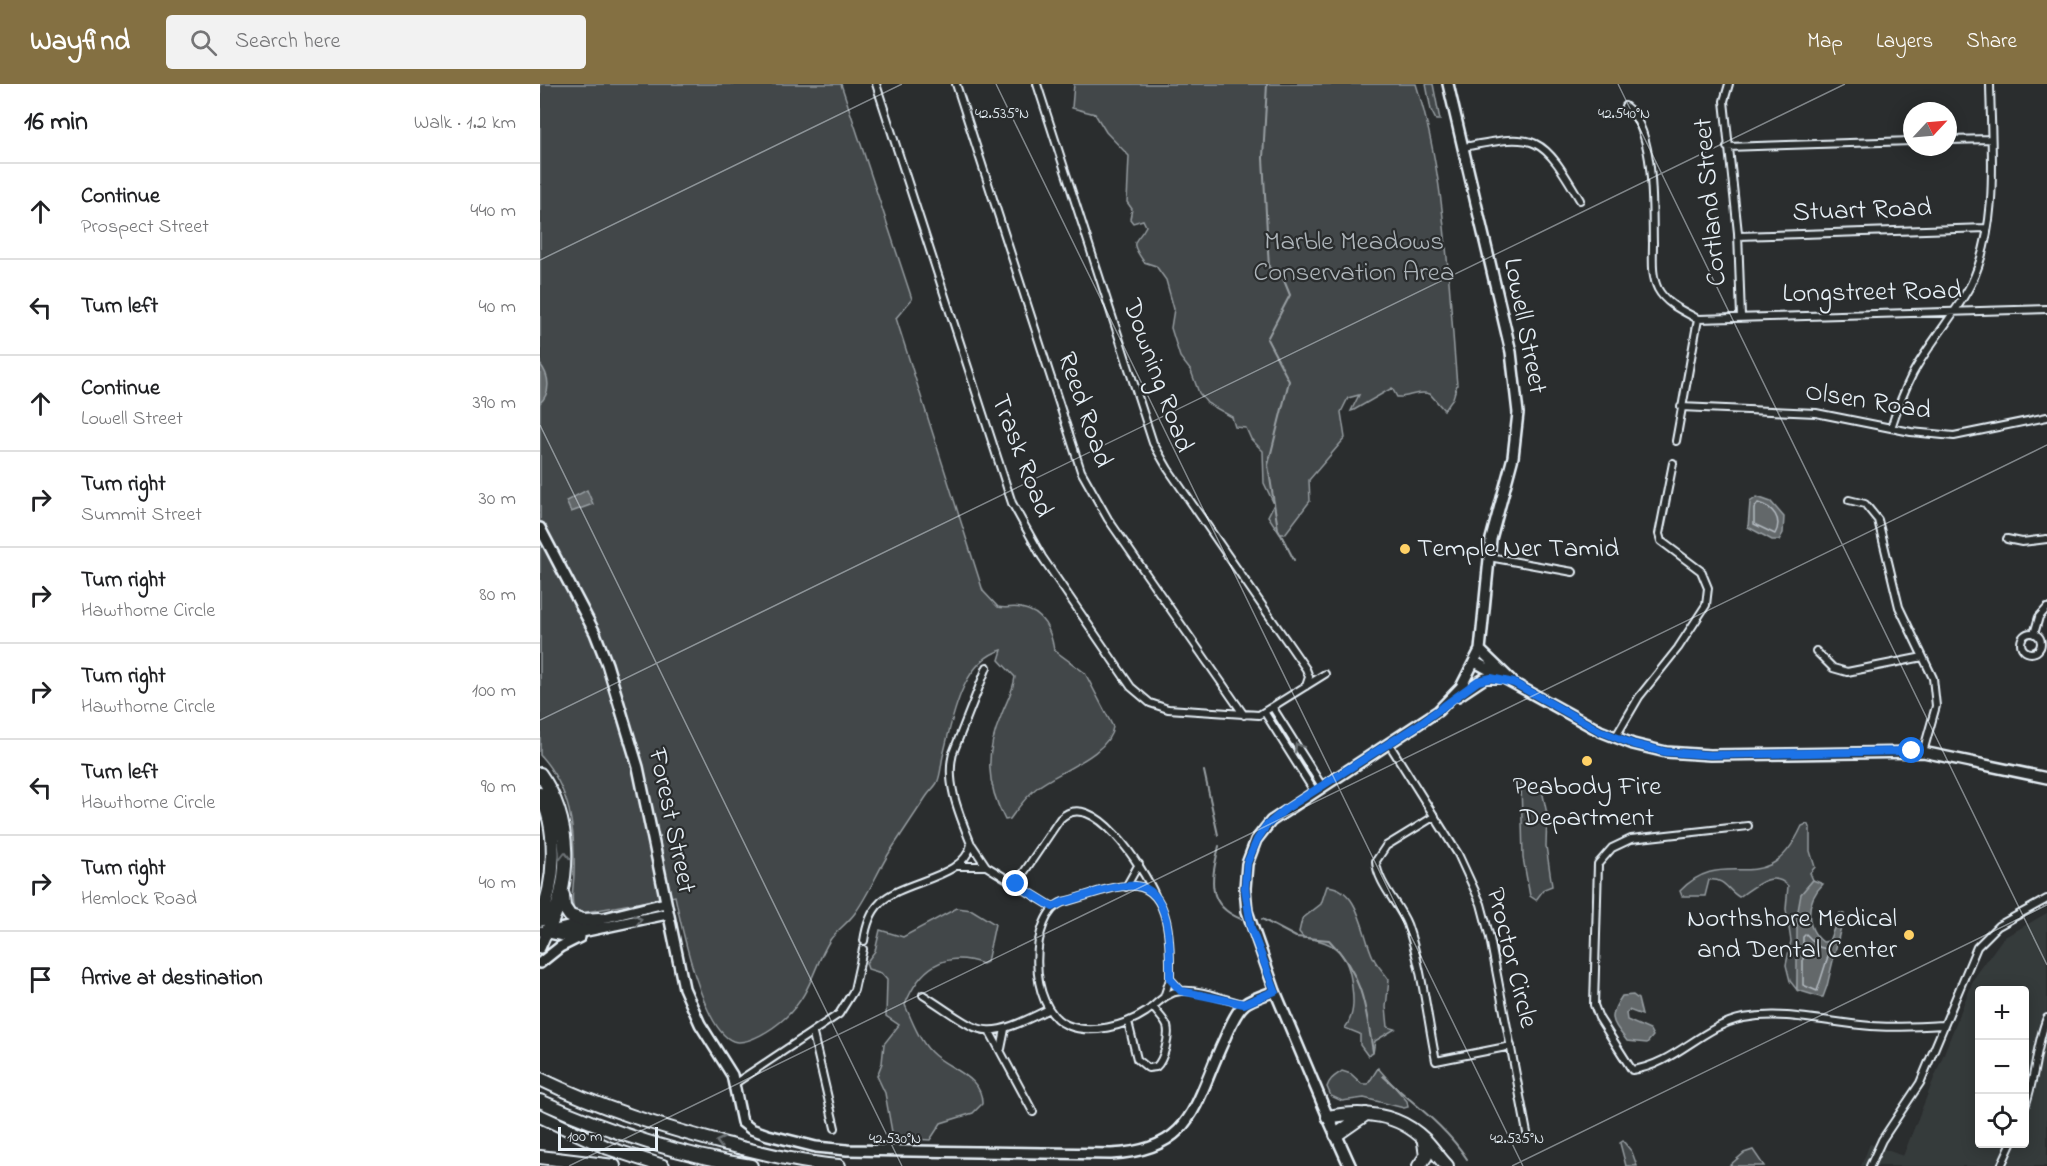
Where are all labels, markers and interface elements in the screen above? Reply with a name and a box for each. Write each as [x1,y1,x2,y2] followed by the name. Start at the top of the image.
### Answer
[166,15,586,69] search box
[30,22,130,63] text: Wayfind
[187,26,220,59] icon: search
[235,26,340,58] text: Search here
[1807,27,1843,57] text: Map
[1876,27,1933,57] text: Layers
[1966,27,2017,57] text: Share
[1903,102,1957,156] north arrow
[975,103,1029,125] text: 42.535°N
[1598,103,1650,125] text: 42.540°N
[24,104,88,142] text: 16 min
[414,109,516,138] text: Walk · 1.2 km
[1684,116,1738,288] street label: Cortland Street
[81,181,160,213] text: Continue
[1792,189,1932,233] street label: Stuart Road
[24,195,57,228] icon: ahead
[470,197,516,226] text: 440 m
[81,213,209,242] text: Prospect Street
[1253,223,1455,293] park label: Marble Meadows Conservation Area
[1492,255,1556,397] street label: Lowell Street
[1782,272,1962,314] street label: Longstreet Road
[24,291,57,324] icon: left
[81,291,158,323] text: Turn left
[479,293,516,322] text: 40 m
[1111,293,1203,458] street label: Downing Road
[1046,347,1122,473] street label: Reed Road
[81,373,160,405] text: Continue
[1802,373,1934,431] street label: Olsen Road
[24,387,57,420] icon: ahead
[473,389,516,418] text: 390 m
[980,389,1062,523] street label: Trask Road
[81,405,183,434] text: Lowell Street
[81,469,166,501] text: Turn right
[24,483,57,516] icon: right
[479,485,516,514] text: 30 m
[81,501,202,530] text: Summit Street
[1417,530,1619,569] place label: Temple Ner Tamid
[1398,542,1412,556] marker: Temple Ner Tamid
[81,565,166,597] text: Turn right
[24,579,57,612] icon: right
[479,581,516,610] text: 80 m
[81,597,215,626] text: Hawthorne Circle
[81,661,166,693] text: Turn right
[24,675,57,708] icon: right
[472,677,516,706] text: 100 m
[81,693,215,722] text: Hawthorne Circle
[1898,737,1924,763] route start
[1293,743,1305,753] one-way arrow
[636,744,705,897] street label: Forest Street
[1580,754,1594,768] marker: Peabody Fire Department
[81,757,158,789] text: Turn left
[1513,768,1662,838] place label: Peabody Fire Department
[24,771,57,804] icon: left
[481,773,516,802] text: 90 m
[81,789,215,818] text: Hawthorne Circle
[559,851,571,860] one-way arrow
[81,853,166,885] text: Turn right
[24,867,57,900] icon: right
[479,869,516,898] text: 40 m
[1002,870,1028,896] route end
[1475,884,1547,1033] street label: Proctor Circle
[81,885,197,914] text: Hemlock Road
[1687,900,1898,970] place label: Northshore Medical and Dental Center
[632,914,642,927] one-way arrow
[1902,928,1916,942] marker: Northshore Medical and Dental Center
[24,963,57,996] icon: arrive
[81,963,263,995] text: Arrive at destination
[1975,986,2029,1148] map controls
[1975,986,2029,1040] button: +
[1975,1040,2029,1094] button: −
[1975,1094,2029,1148] button: locate
[558,1124,658,1152] scale bar
[567,1125,602,1149] text: 100 m
[869,1128,921,1150] text: 42.530°N
[1490,1128,1544,1150] text: 42.535°N
[715,1137,726,1149] one-way arrow

